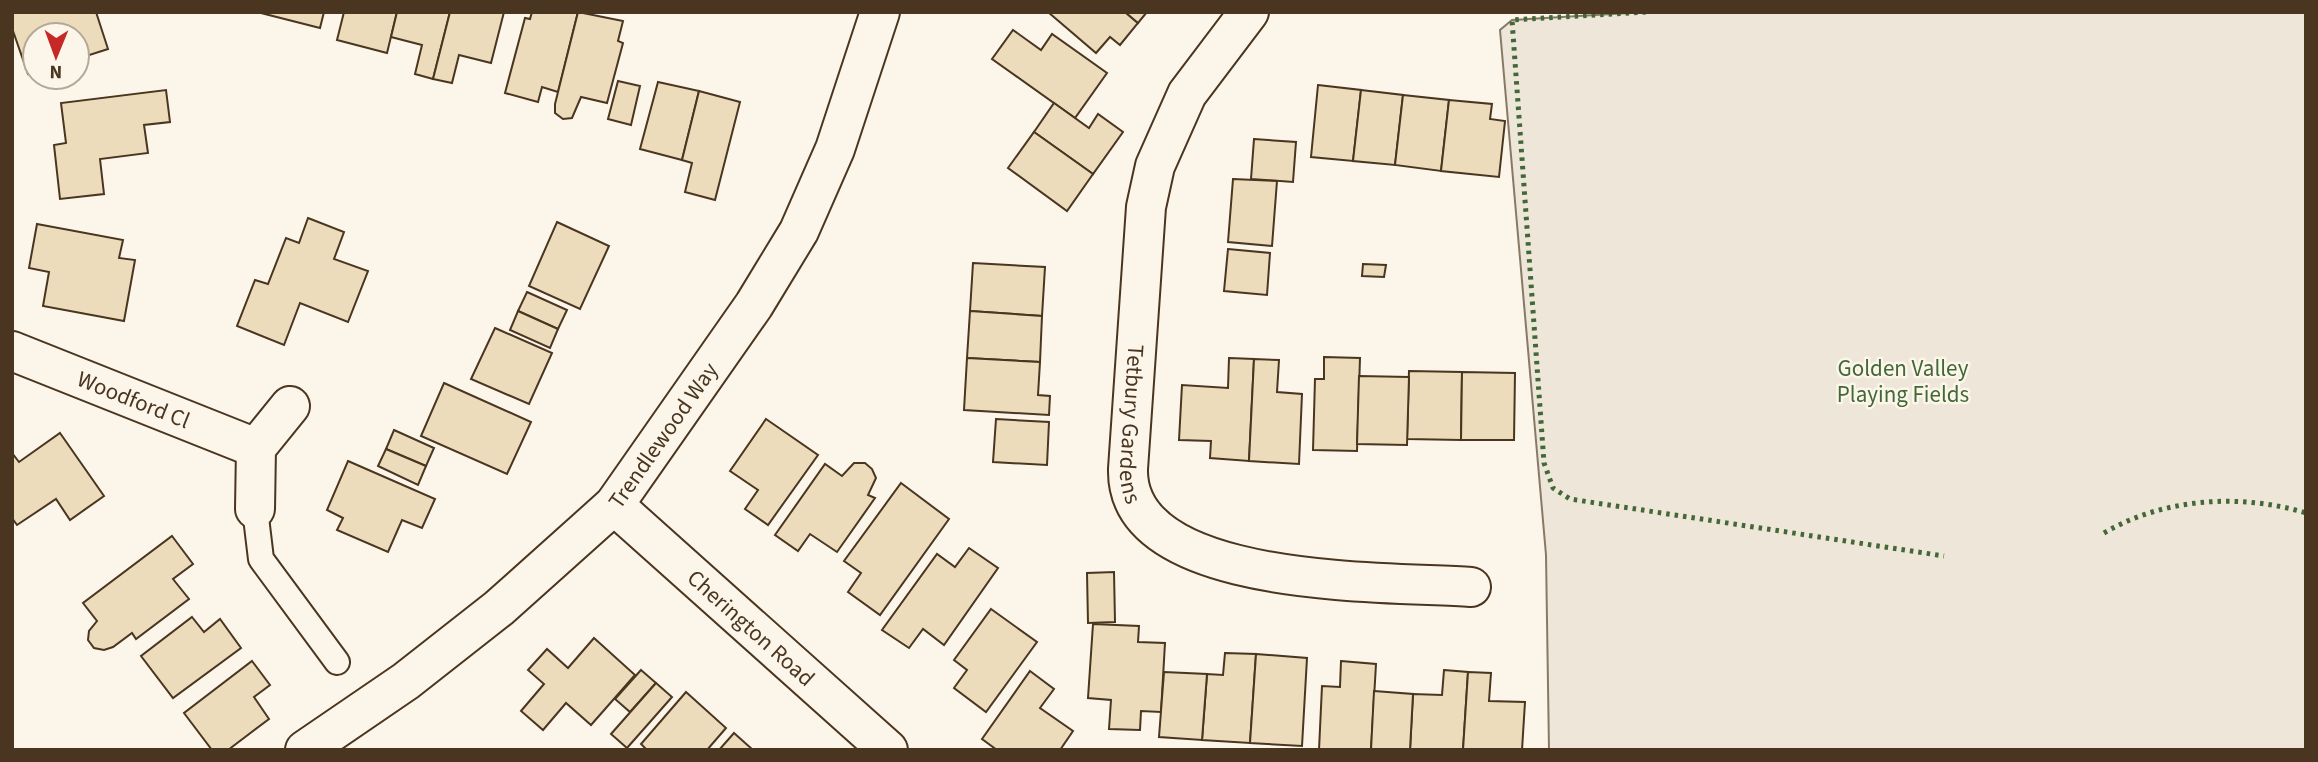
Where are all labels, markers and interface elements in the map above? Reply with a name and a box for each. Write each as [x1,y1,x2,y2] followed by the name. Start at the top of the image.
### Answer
[21,21,91,91] north arrow
[49,58,62,85] text: N
[1111,344,1153,509] street label: Tetbury Gardens
[1837,352,1969,411] park label: Golden Valley Playing Fields
[600,355,726,515] street label: Trendlewood Way
[72,362,195,437] street label: Woodford Cl
[680,562,822,694] street label: Cherington Road

